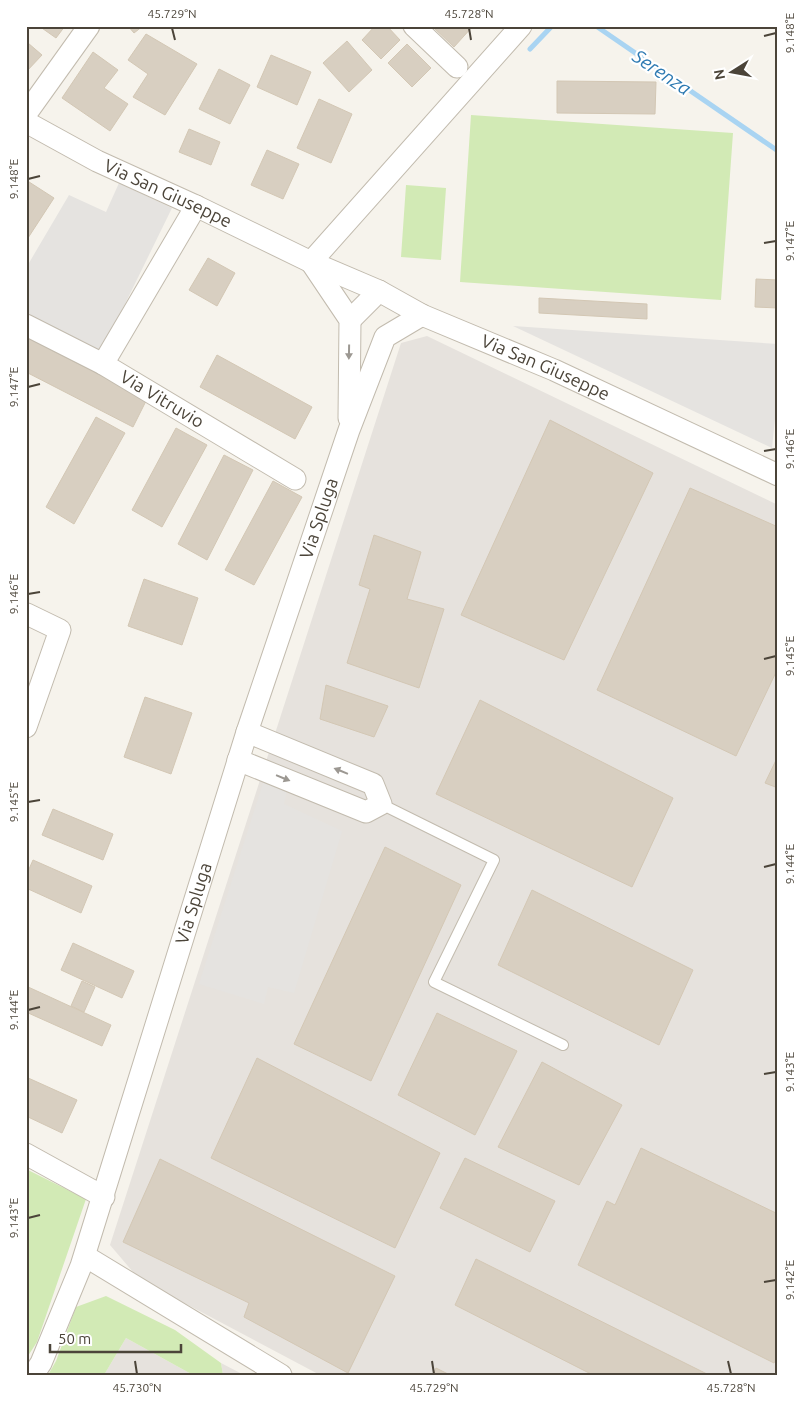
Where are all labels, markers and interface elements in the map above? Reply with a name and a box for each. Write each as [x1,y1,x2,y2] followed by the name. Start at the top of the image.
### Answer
[147,7,197,20] text: 45.729°N
[444,7,494,20] text: 45.728°N
[783,12,796,53] text: 9.148°E
[628,44,695,99] water label: Serenza
[706,48,756,98] north arrow
[710,68,728,81] text: N
[101,155,235,231] street label: Via San Giuseppe
[7,158,20,199] text: 9.148°E
[783,220,796,261] text: 9.147°E
[479,330,613,404] street label: Via San Giuseppe
[345,344,353,360] one-way arrow
[7,366,20,407] text: 9.147°E
[117,366,208,431] street label: Via Vitruvio
[783,428,796,469] text: 9.146°E
[295,475,341,561] street label: Via Spluga
[7,573,20,614] text: 9.146°E
[783,635,796,676] text: 9.145°E
[334,766,348,774] one-way arrow
[276,775,290,783] one-way arrow
[7,781,20,822] text: 9.145°E
[783,843,796,884] text: 9.144°E
[171,860,215,946] street label: Via Spluga
[7,989,20,1030] text: 9.144°E
[783,1051,796,1092] text: 9.143°E
[7,1197,20,1238] text: 9.143°E
[783,1259,796,1300] text: 9.142°E
[50,1321,181,1353] scale bar
[58,1330,91,1347] text: 50 m
[112,1381,162,1394] text: 45.730°N
[409,1381,459,1394] text: 45.729°N
[706,1381,756,1394] text: 45.728°N

